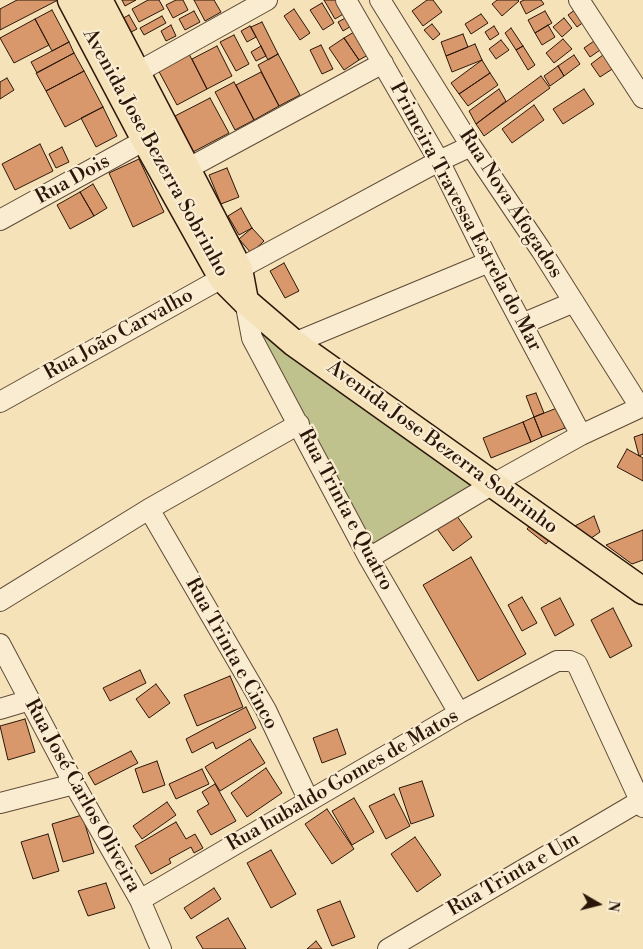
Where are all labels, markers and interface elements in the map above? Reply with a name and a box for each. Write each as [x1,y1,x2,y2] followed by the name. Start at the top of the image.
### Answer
[77,25,233,281] street label: Avenida Jose Bezerra Sobrinho
[384,78,546,356] street label: Primeira Travessa Estrela do Mar
[453,125,567,283] street label: Rua Nova Afogados
[31,150,115,210] street label: Rua Dois
[40,284,198,386] street label: Rua João Carvalho
[322,356,562,540] street label: Avenida Jose Bezerra Sobrinho
[292,425,398,595] street label: Rua Trinta e Quatro
[179,574,283,734] street label: Rua Trinta e Cinco
[19,695,145,897] street label: Rua José Carlos Oliveira
[223,705,463,857] street label: Rua hubaldo Gomes de Matos
[444,828,584,922] street label: Rua Trinta e Um
[573,879,623,929] north arrow
[603,899,623,913] text: N

